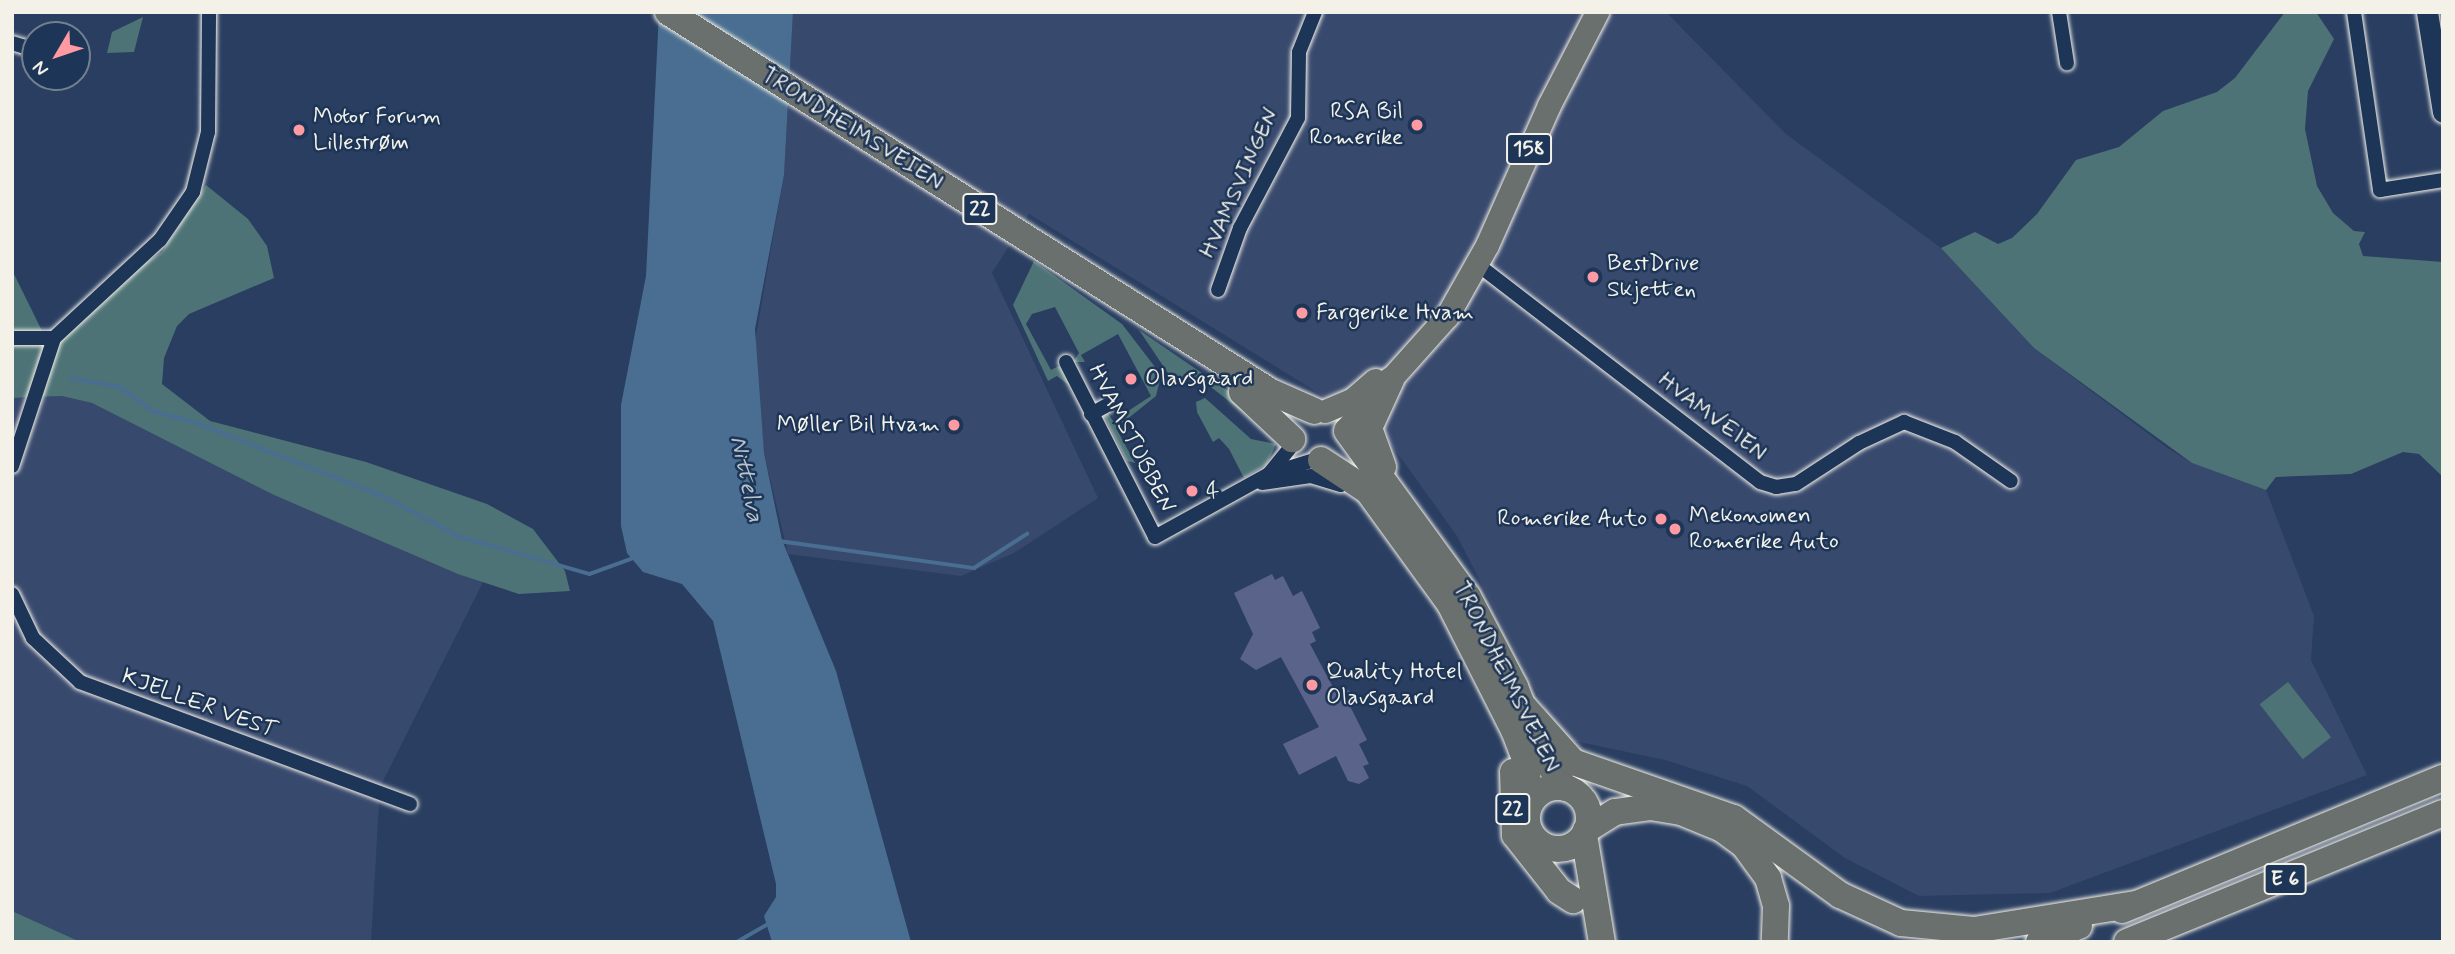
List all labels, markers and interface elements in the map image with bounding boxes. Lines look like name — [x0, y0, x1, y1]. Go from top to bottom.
north arrow — [21, 21, 91, 91]
text: N — [27, 55, 55, 81]
street label: TRONDHEIMSVEIEN — [756, 62, 948, 196]
place label: RSA Bil Romerike — [1309, 98, 1403, 152]
place label: Motor Forum Lillestrøm — [313, 103, 439, 157]
street label: HVAMSVINGEN — [1195, 104, 1285, 262]
marker: RSA Bil Romerike — [1409, 117, 1425, 133]
marker: Motor Forum Lillestrøm — [291, 122, 307, 138]
road number: 158 — [1504, 132, 1554, 166]
road number: 22 — [961, 192, 999, 227]
place label: BestDrive Skjetten — [1607, 250, 1699, 304]
marker: BestDrive Skjetten — [1585, 269, 1601, 285]
place label: Fargerike Hvam — [1316, 299, 1478, 327]
marker: Fargerike Hvam — [1294, 305, 1310, 321]
street label: HVAMSTUBBEN — [1082, 360, 1180, 518]
place label: Olavsgaard — [1145, 365, 1253, 393]
street label: HVAMVEIEN — [1652, 367, 1772, 467]
marker: Olavsgaard — [1123, 371, 1139, 387]
place label: Møller Bil Hvam — [773, 411, 940, 439]
marker: Møller Bil Hvam — [946, 417, 962, 433]
water label: Nittelva — [723, 433, 769, 525]
place label: 4 — [1206, 477, 1219, 505]
marker: 4 — [1184, 483, 1200, 499]
place label: Mekonomen Romerike Auto — [1689, 502, 1833, 556]
place label: Romerike Auto — [1503, 505, 1647, 533]
marker: Romerike Auto — [1653, 511, 1669, 527]
marker: Mekonomen Romerike Auto — [1667, 521, 1683, 537]
street label: TRONDHEIMSVEIEN — [1446, 577, 1566, 777]
place label: Quality Hotel Olavsgaard — [1326, 658, 1456, 712]
street label: KJELLER VEST — [119, 664, 279, 744]
marker: Quality Hotel Olavsgaard — [1304, 677, 1320, 693]
road number: 22 — [1494, 792, 1532, 826]
road number: E 6 — [2262, 862, 2308, 896]

